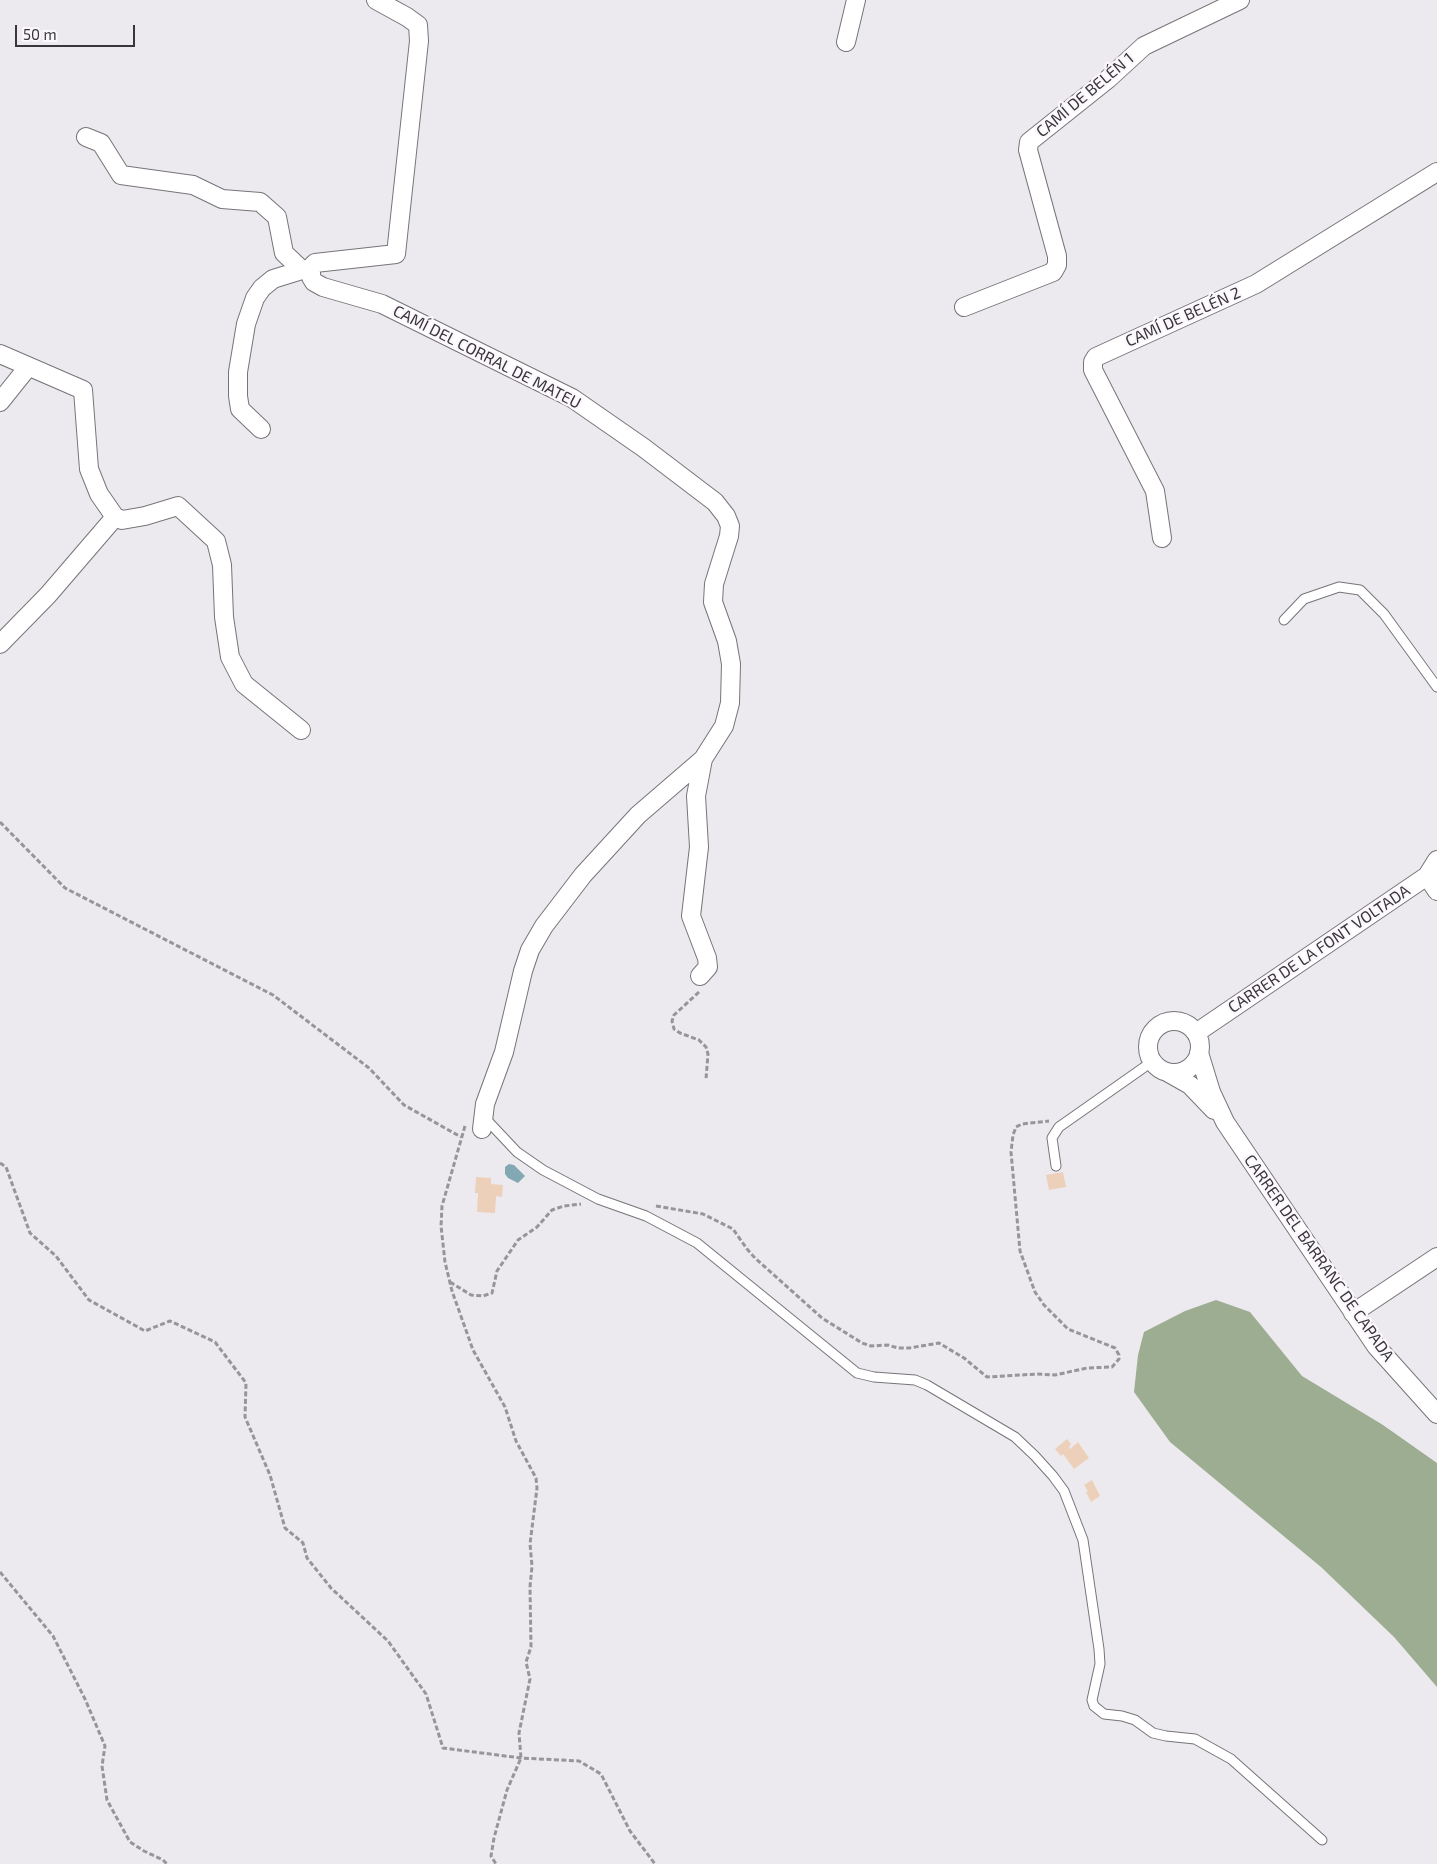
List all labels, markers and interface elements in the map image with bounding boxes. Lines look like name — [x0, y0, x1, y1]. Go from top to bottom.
scale bar — [18, 15, 138, 47]
text: 50 m — [23, 25, 57, 43]
street label: CAMÍ DE BELÉN 1 — [1032, 49, 1138, 141]
street label: CAMÍ DE BELÉN 2 — [1122, 283, 1244, 351]
street label: CAMÍ DEL CORRAL DE MATEU — [390, 301, 584, 413]
street label: CARRER DE LA FONT VOLTADA — [1224, 881, 1414, 1017]
street label: CARRER DEL BARRANC DE CAPADA — [1240, 1151, 1398, 1365]

